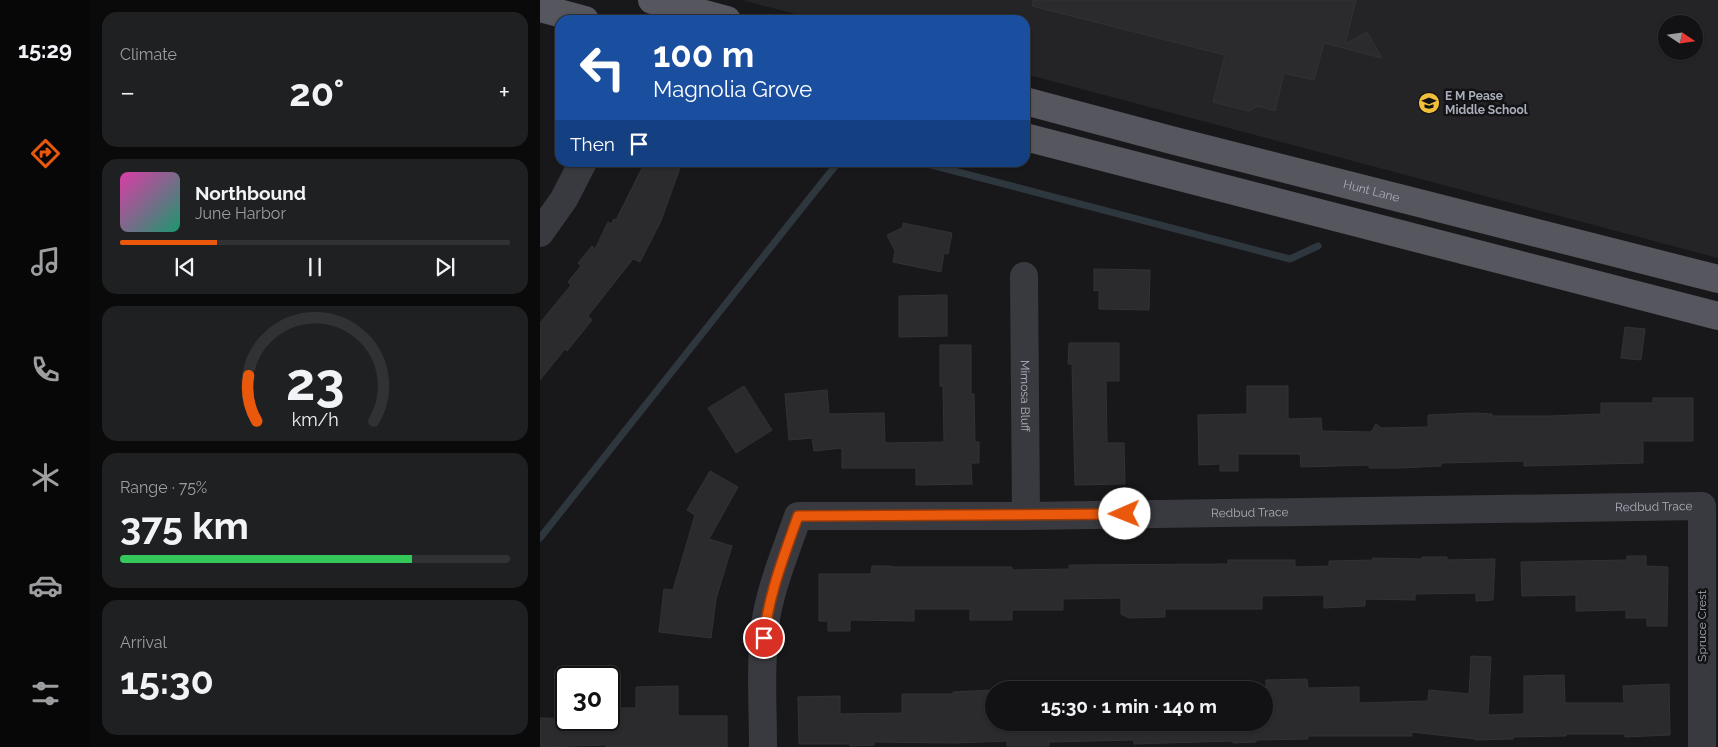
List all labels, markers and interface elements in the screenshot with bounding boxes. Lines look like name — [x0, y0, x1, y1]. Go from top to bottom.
north arrow — [1658, 15, 1702, 60]
map controls — [1658, 15, 1703, 60]
text: 100 m — [653, 34, 754, 75]
icon: left — [570, 35, 635, 100]
text: 15:29 — [18, 37, 72, 63]
text: Climate — [120, 45, 177, 64]
text: 20° — [289, 70, 344, 115]
text: − — [120, 76, 135, 109]
text: + — [498, 76, 510, 109]
text: Magnolia Grove — [653, 76, 812, 102]
place label: E M Pease Middle School — [1445, 89, 1528, 117]
school or university icon: E M Pease Middle School — [1417, 91, 1441, 115]
icon: arrive — [625, 130, 653, 158]
text: Then — [570, 133, 615, 155]
icon: directions — [28, 136, 63, 171]
street label: Hunt Lane — [1342, 177, 1401, 205]
text: Northbound — [195, 182, 306, 204]
text: June Harbor — [195, 204, 286, 223]
icon: music — [28, 244, 63, 279]
icon: previous — [171, 253, 199, 281]
icon: pause — [301, 253, 329, 281]
icon: next — [431, 253, 459, 281]
text: 23 — [286, 351, 344, 412]
icon: phone — [28, 352, 63, 387]
street label: Mimosa Bluff — [1018, 360, 1032, 433]
text: km/h — [291, 409, 339, 430]
icon: climate — [28, 460, 63, 495]
text: Range · 75% — [120, 478, 207, 497]
position arrow — [1098, 487, 1150, 539]
street label: Redbud Trace — [1615, 499, 1693, 514]
text: 375 km — [120, 503, 249, 548]
street label: Redbud Trace — [1211, 505, 1289, 520]
icon: car — [28, 568, 63, 603]
street label: Spruce Crest — [1695, 590, 1709, 662]
pin — [743, 617, 785, 659]
icon: arrive — [750, 624, 778, 652]
text: Arrival — [120, 633, 167, 652]
text: 15:30 — [120, 658, 214, 703]
speed limit sign: 30 — [555, 666, 620, 731]
icon: filters — [28, 676, 63, 711]
text: 15:30 · 1 min · 140 m — [1041, 695, 1217, 717]

